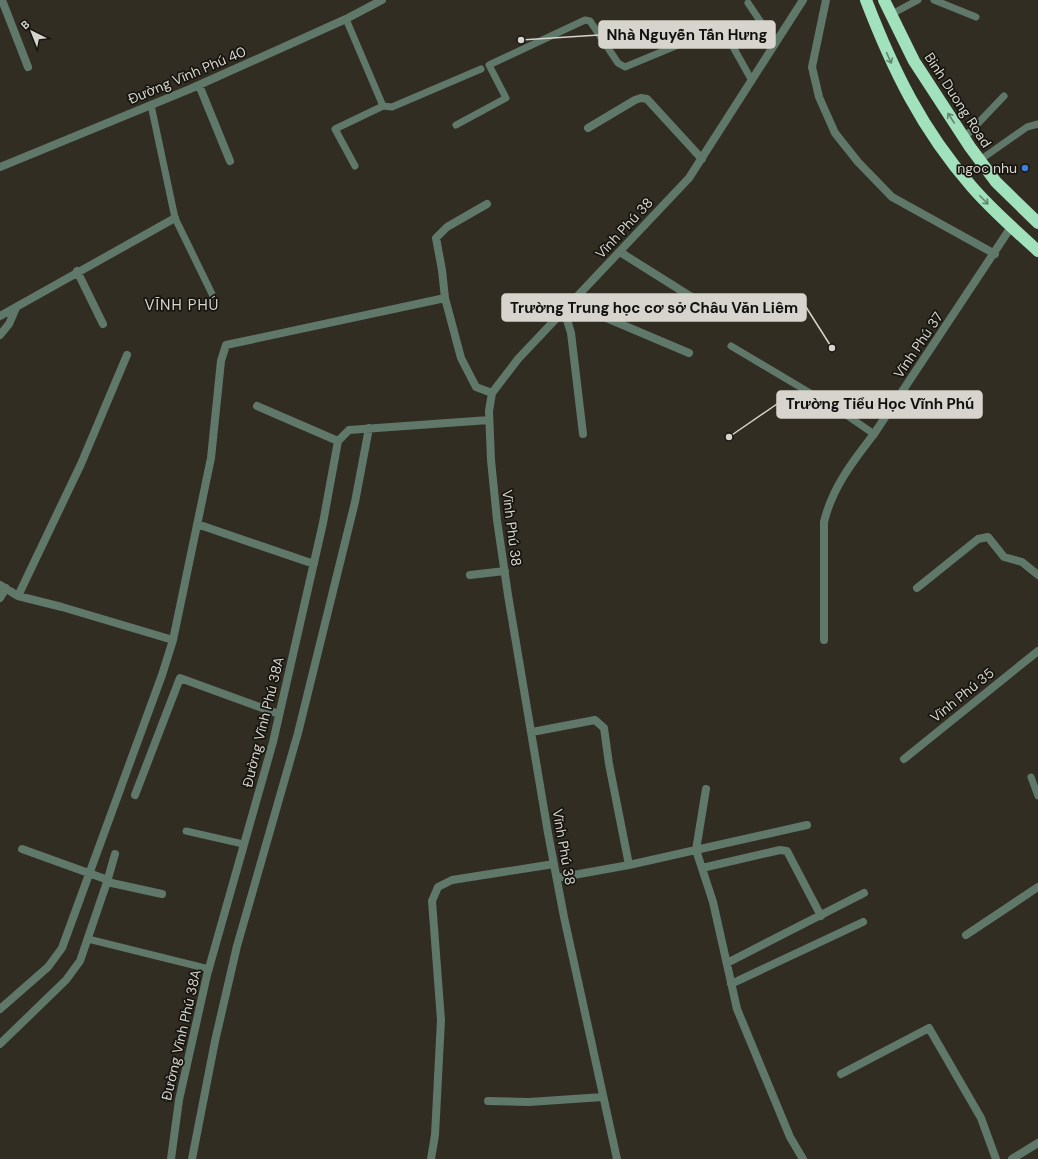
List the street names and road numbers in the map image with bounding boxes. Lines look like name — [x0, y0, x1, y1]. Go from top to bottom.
street label: Đường Vĩnh Phú 40 — [125, 42, 249, 108]
street label: Binh Duong Road — [921, 49, 995, 151]
street label: Vĩnh Phú 38 — [591, 194, 657, 262]
street label: Vĩnh Phú 37 — [889, 309, 947, 381]
street label: Vĩnh Phú 38 — [498, 489, 526, 567]
street label: Đường Vĩnh Phú 38A — [238, 655, 288, 789]
street label: Vĩnh Phú 35 — [926, 664, 998, 726]
street label: Vĩnh Phú 38 — [548, 808, 580, 886]
street label: Đường Vĩnh Phú 38A — [157, 968, 205, 1102]

